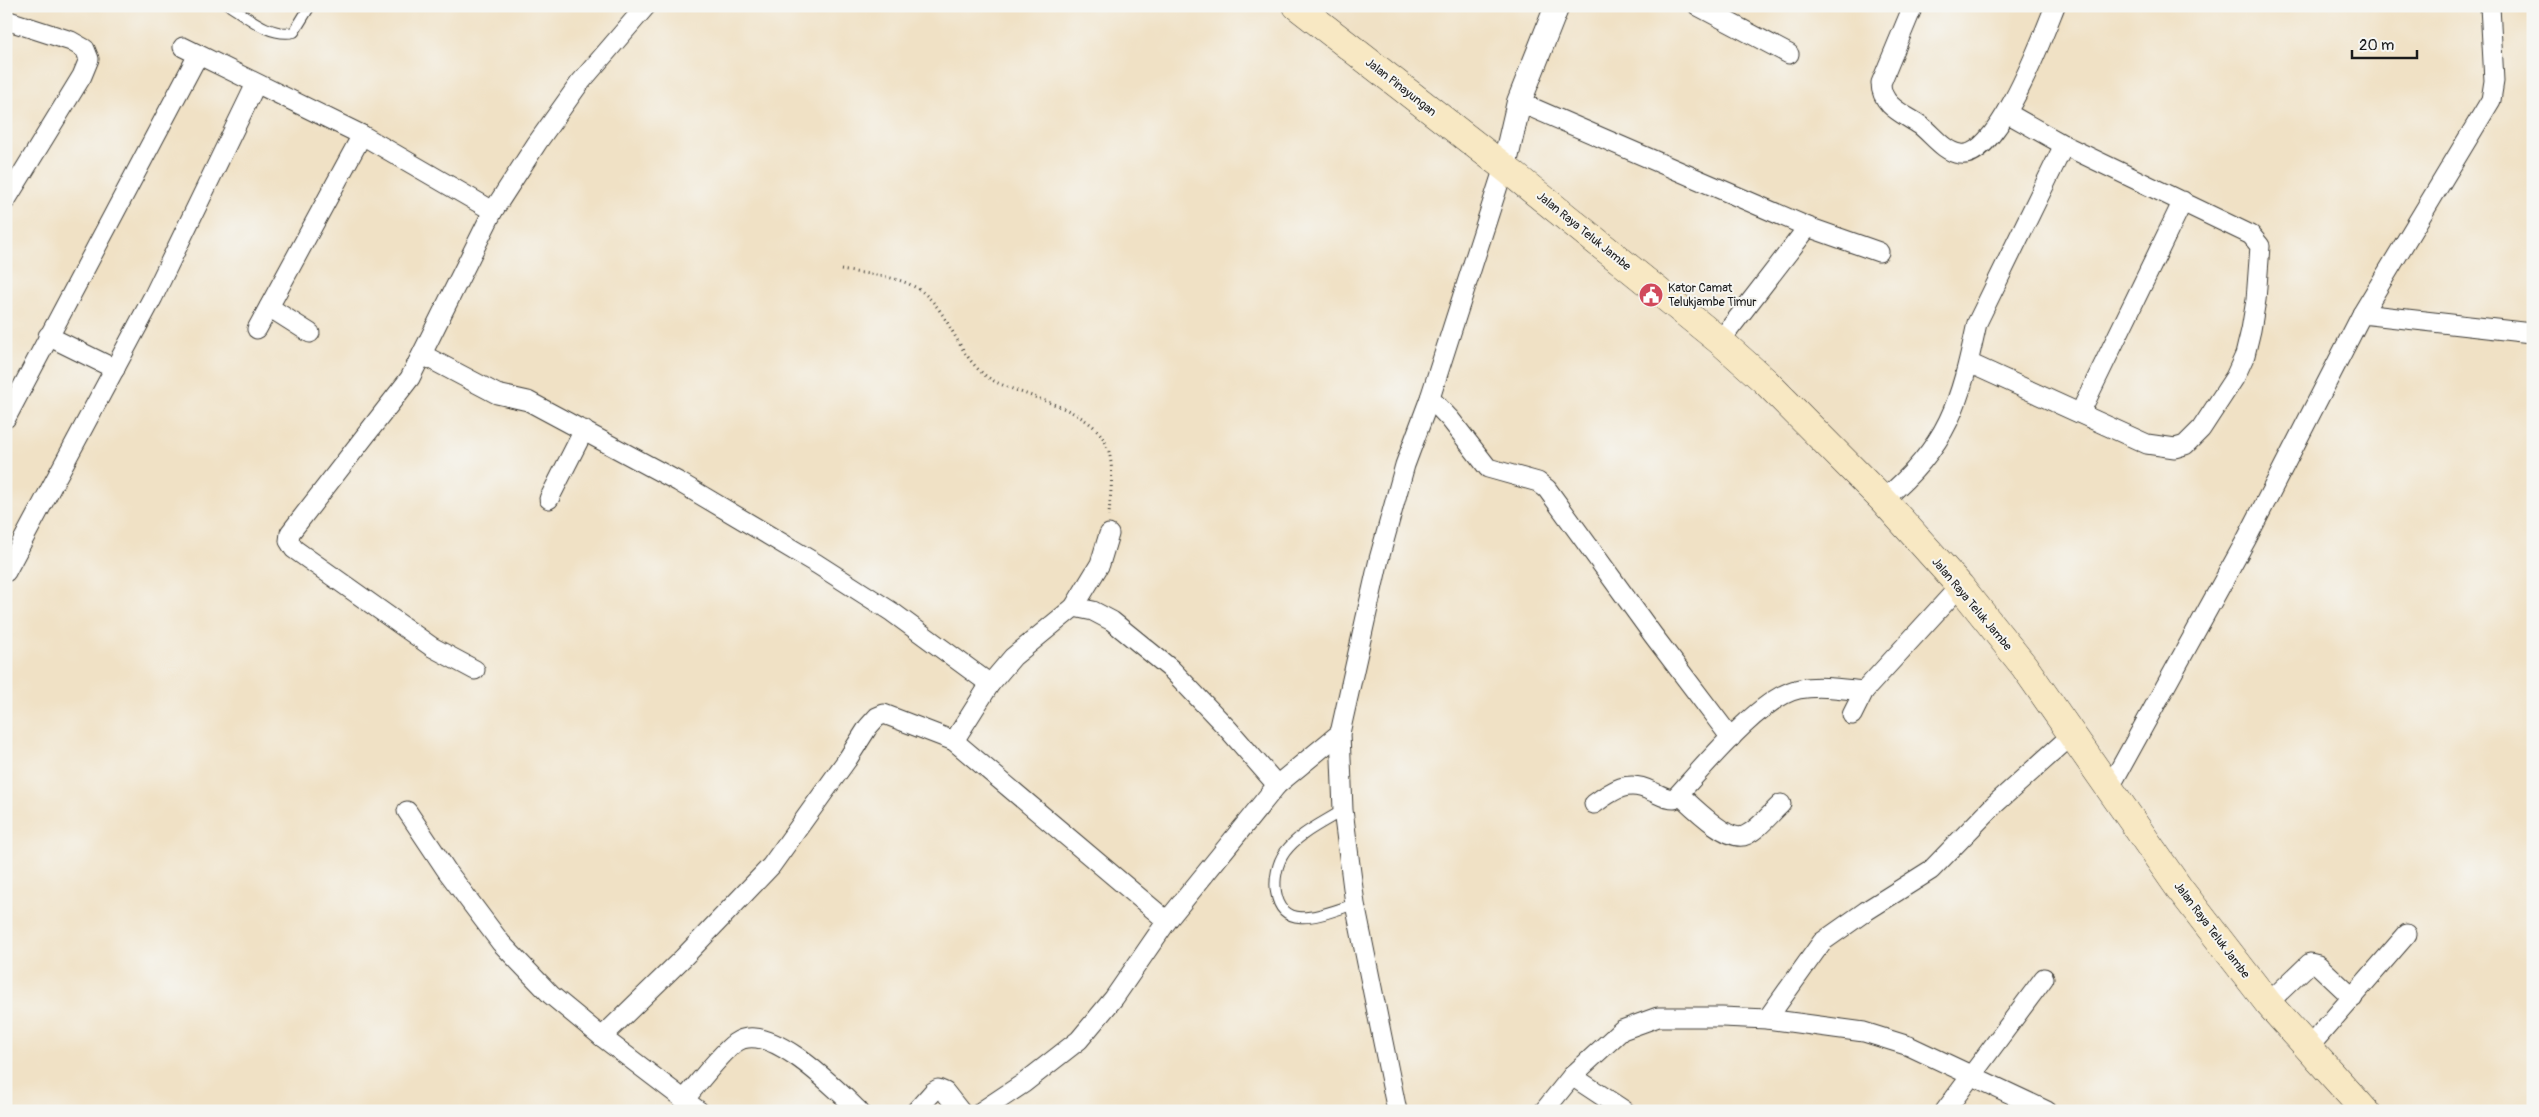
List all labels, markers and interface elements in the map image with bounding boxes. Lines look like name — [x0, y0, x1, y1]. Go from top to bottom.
scale bar — [2352, 28, 2416, 60]
text: 20 m — [2359, 36, 2394, 55]
street label: Jalan Pinayungan — [1362, 55, 1439, 120]
street label: Jalan Raya Teluk Jambe — [1534, 189, 1634, 274]
place label: Kator Camat Telukjambe Timur — [1668, 281, 1757, 310]
public building icon: Kator Camat Telukjambe Timur — [1638, 282, 1664, 308]
street label: Jalan Raya Teluk Jambe — [1928, 555, 2015, 654]
street label: Jalan Raya Teluk Jambe — [2170, 879, 2253, 982]

